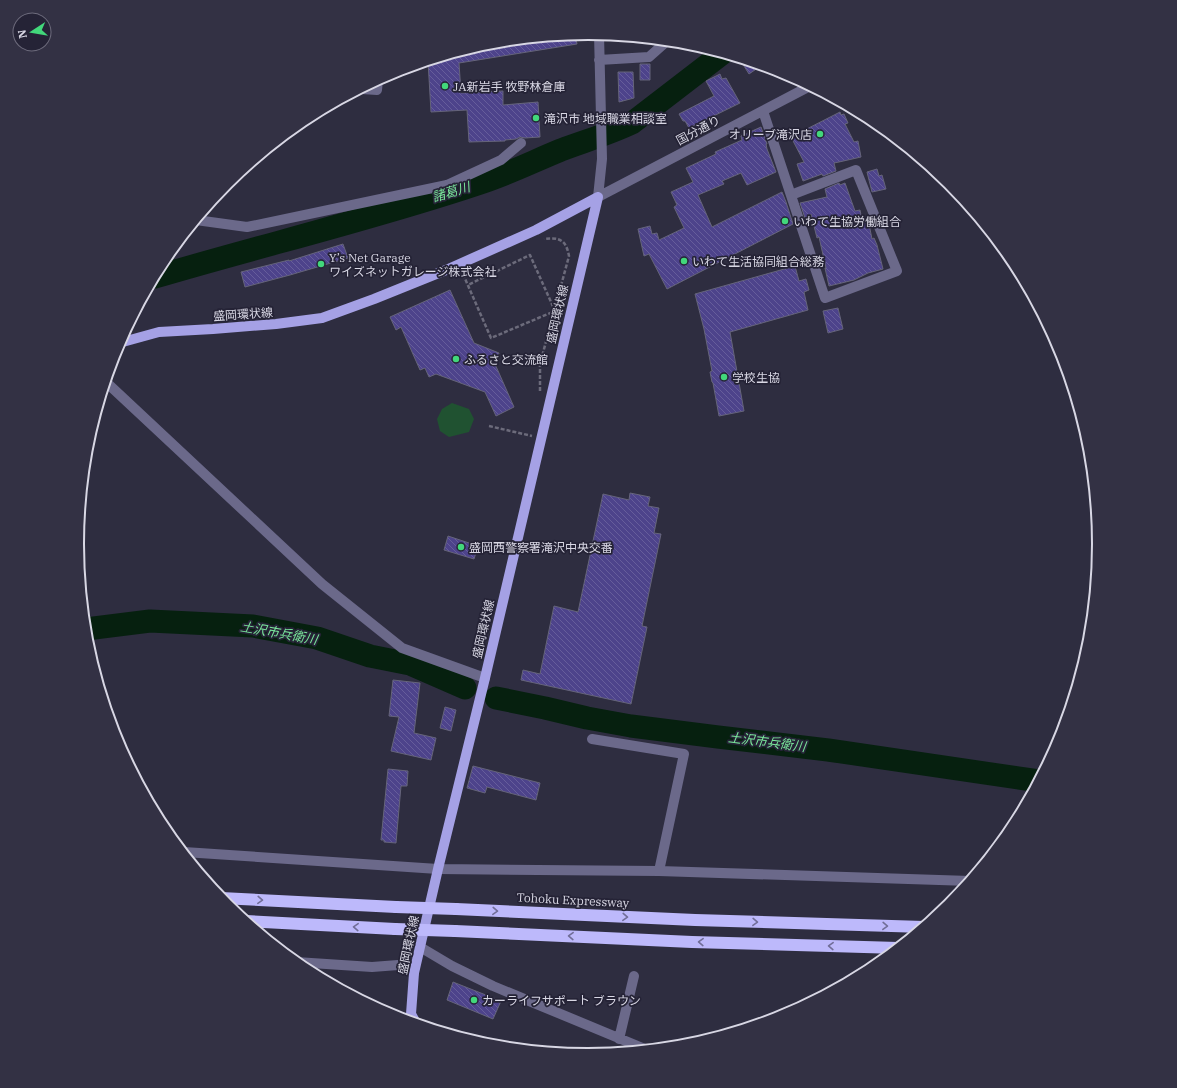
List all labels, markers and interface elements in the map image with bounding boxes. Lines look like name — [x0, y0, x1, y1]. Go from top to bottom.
north arrow — [12, 12, 52, 52]
text: N — [14, 28, 30, 40]
place label: JA新岩手 牧野林倉庫 — [453, 79, 565, 94]
marker: JA新岩手 牧野林倉庫 — [440, 81, 450, 91]
place label: 滝沢市 地域職業相談室 — [544, 111, 667, 126]
street label: 国分通り — [673, 112, 723, 148]
marker: 滝沢市 地域職業相談室 — [531, 113, 541, 123]
place label: オリーブ滝沢店 — [729, 127, 812, 142]
marker: オリーブ滝沢店 — [815, 129, 825, 139]
water label: 諸葛川 — [430, 178, 474, 206]
place label: いわて生協労働組合 — [793, 214, 901, 229]
marker: いわて生協労働組合 — [780, 216, 790, 226]
place label: Y’s Net Garage ワイズネットガレージ株式会社 — [329, 250, 496, 279]
place label: いわて生活協同組合総務 — [692, 254, 824, 269]
marker: いわて生活協同組合総務 — [679, 256, 689, 266]
marker: Y’s Net Garage ワイズネットガレージ株式会社 — [316, 259, 326, 269]
street label: 盛岡環状線 — [543, 283, 571, 345]
street label: 盛岡環状線 — [213, 304, 273, 324]
place label: ふるさと交流館 — [464, 352, 548, 367]
marker: ふるさと交流館 — [451, 354, 461, 364]
place label: 学校生協 — [732, 370, 780, 385]
marker: 学校生協 — [719, 372, 729, 382]
place label: 盛岡西警察署滝沢中央交番 — [469, 540, 613, 555]
marker: 盛岡西警察署滝沢中央交番 — [456, 542, 466, 552]
street label: 盛岡環状線 — [469, 598, 497, 660]
water label: 土沢市兵衛川 — [239, 618, 321, 648]
water label: 土沢市兵衛川 — [727, 729, 809, 755]
street label: Tohoku Expressway — [516, 890, 630, 910]
one-way arrow — [257, 895, 263, 904]
one-way arrow — [492, 906, 498, 915]
one-way arrow — [622, 912, 628, 921]
street label: 盛岡環状線 — [394, 914, 422, 976]
one-way arrow — [752, 917, 758, 926]
one-way arrow — [882, 921, 888, 930]
one-way arrow — [353, 923, 359, 931]
one-way arrow — [568, 932, 574, 941]
one-way arrow — [698, 938, 704, 946]
one-way arrow — [828, 942, 834, 950]
place label: カーライフサポート ブラウン — [482, 993, 641, 1008]
marker: カーライフサポート ブラウン — [469, 995, 479, 1005]

